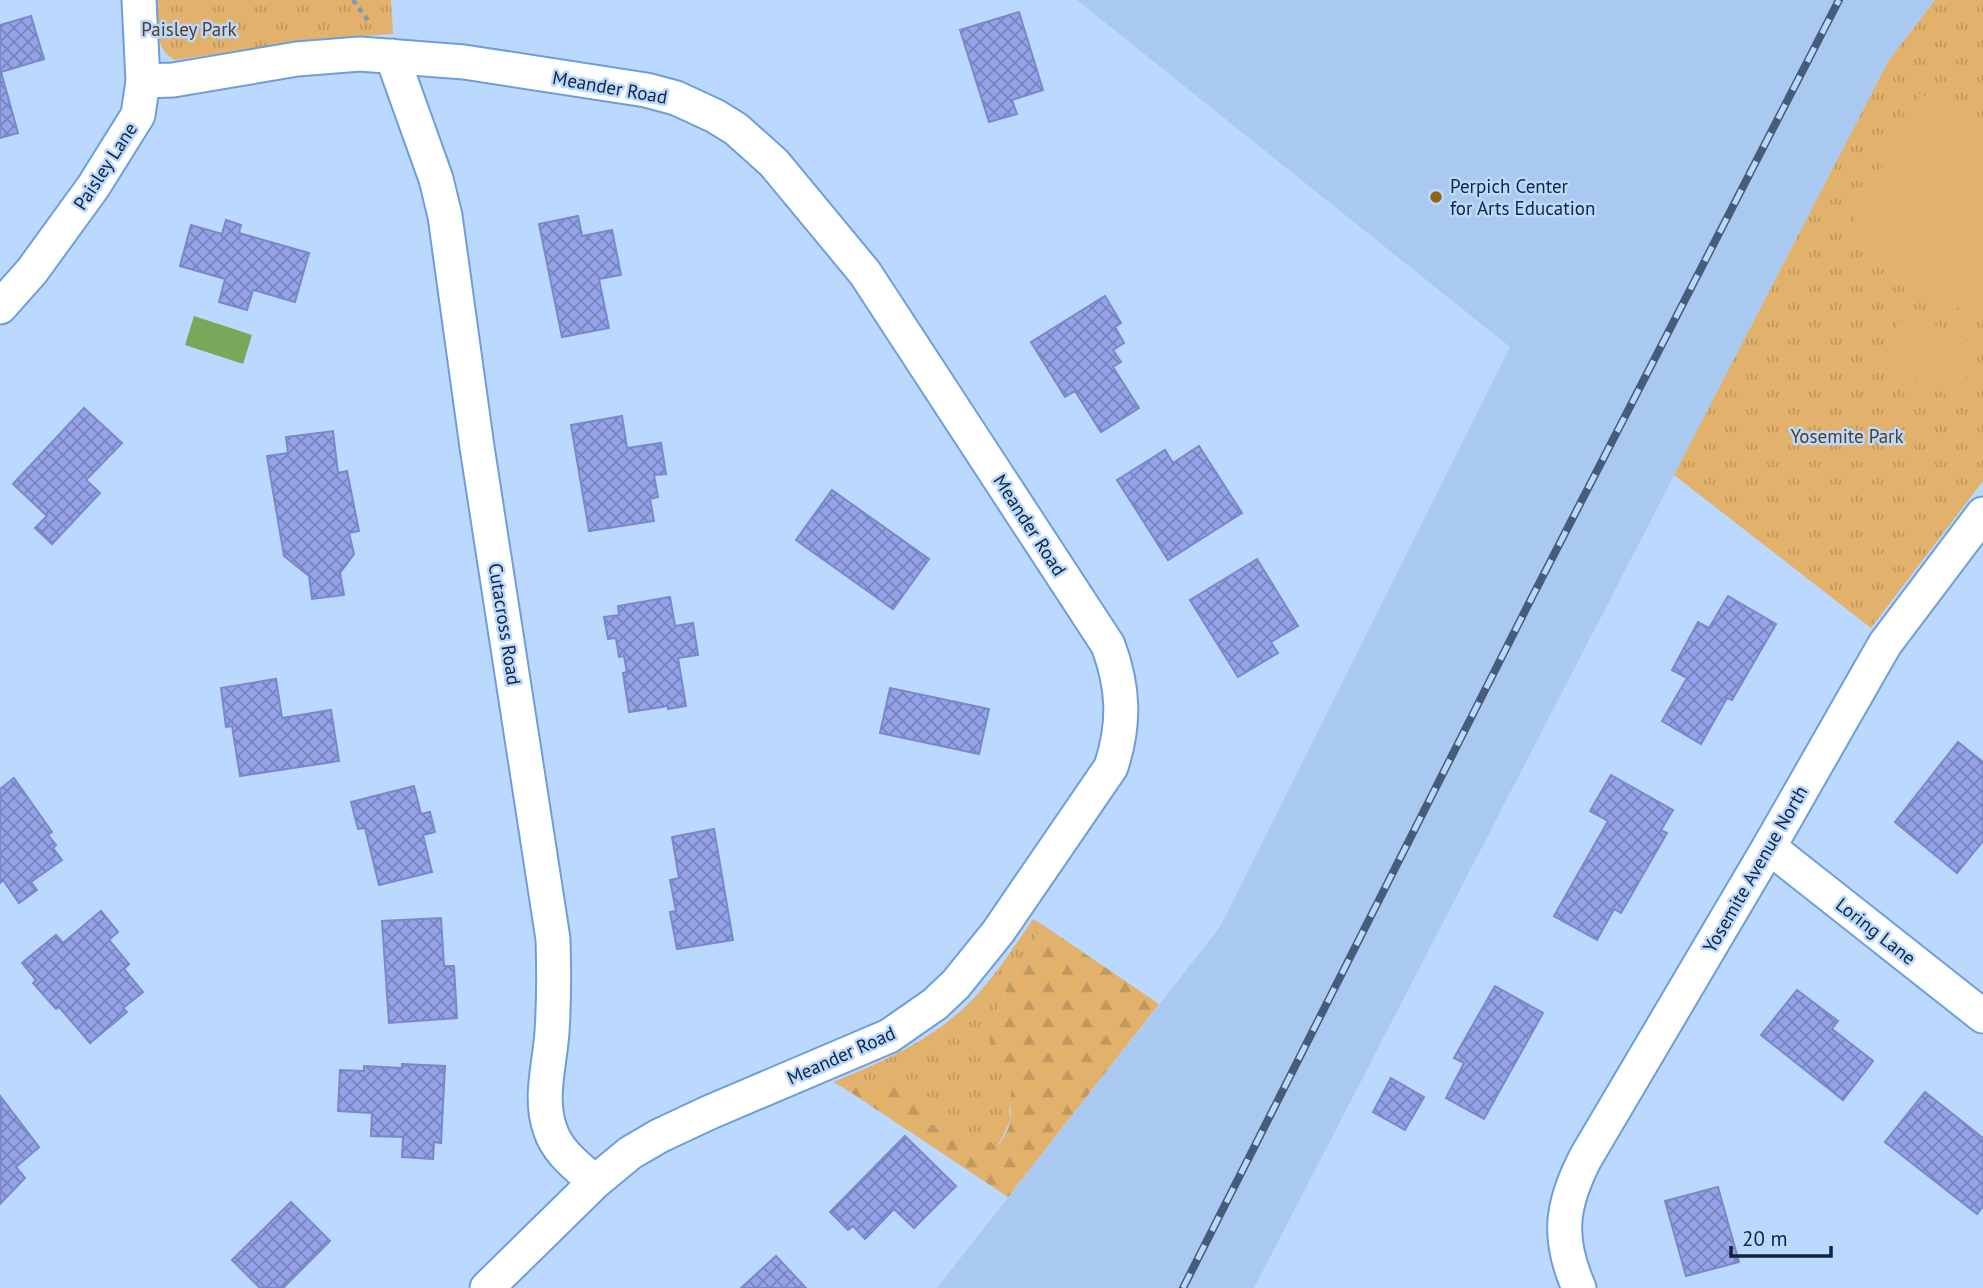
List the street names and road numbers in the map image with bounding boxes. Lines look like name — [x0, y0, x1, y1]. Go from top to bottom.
street label: Meander Road — [551, 65, 669, 109]
street label: Paisley Lane — [68, 118, 142, 214]
street label: Meander Road — [988, 470, 1072, 580]
street label: Cutacross Road — [484, 561, 526, 687]
street label: Yosemite Avenue North — [1697, 781, 1813, 957]
street label: Loring Lane — [1831, 892, 1921, 970]
street label: Meander Road — [783, 1020, 899, 1090]

